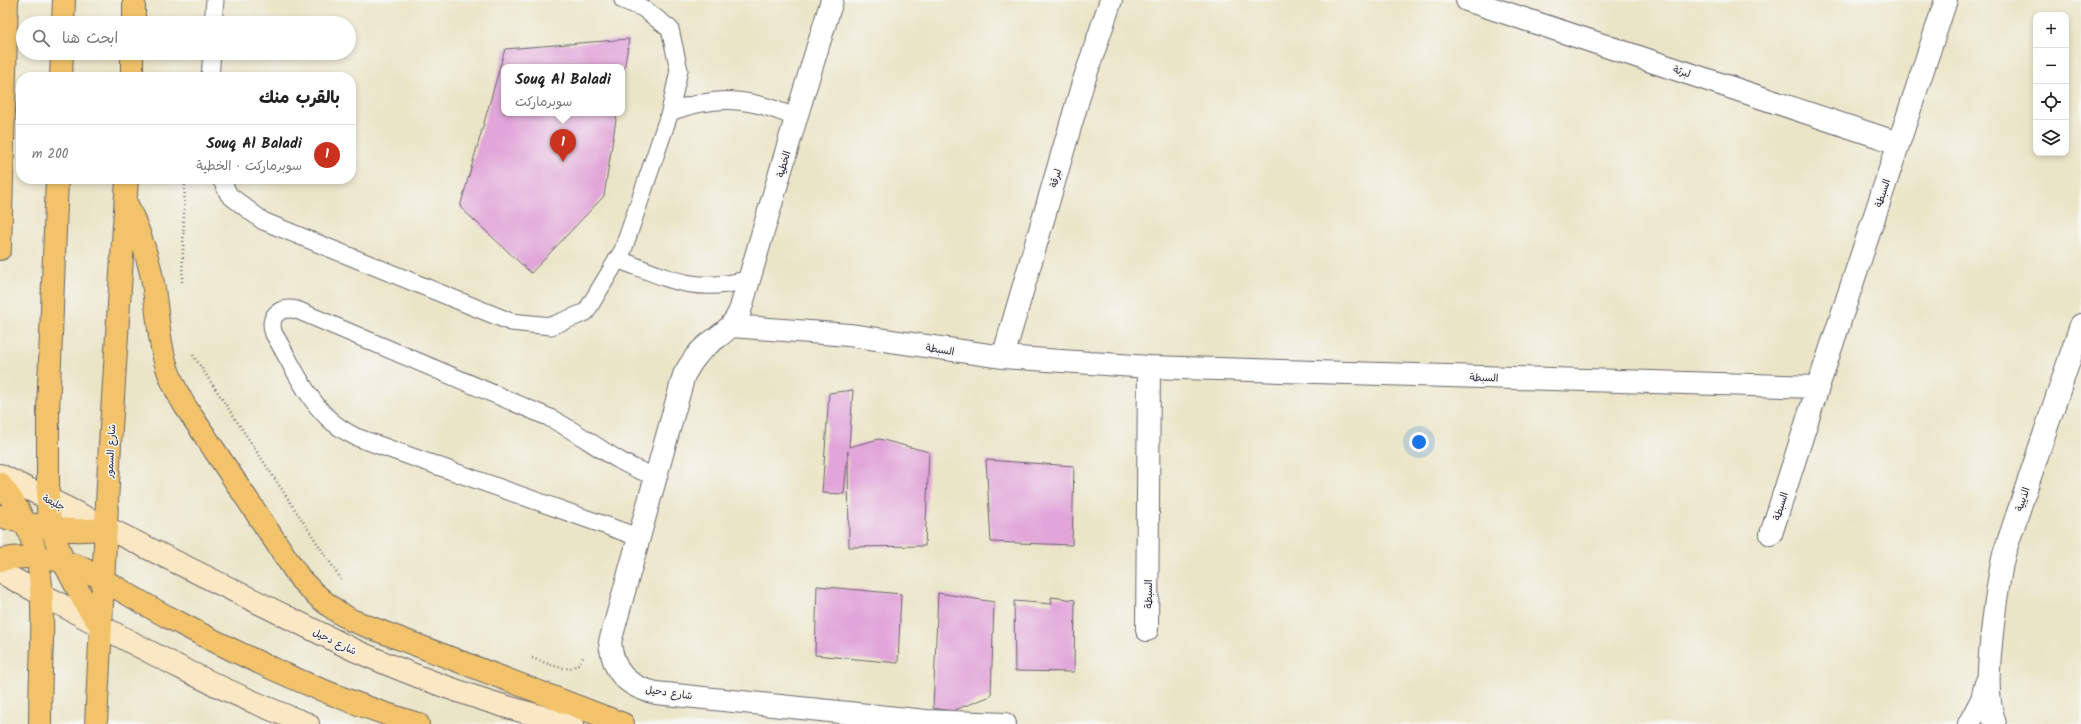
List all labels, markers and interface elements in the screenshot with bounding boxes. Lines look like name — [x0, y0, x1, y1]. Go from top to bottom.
map controls — [2033, 12, 2069, 156]
button: + — [2033, 12, 2069, 48]
search box — [16, 16, 356, 60]
icon: search — [30, 27, 52, 49]
text: ابحث هنا — [62, 27, 118, 51]
button: − — [2033, 48, 2069, 84]
street label: لبرثة — [1671, 62, 1693, 82]
popup — [501, 64, 625, 116]
text: Souq Al Baladi — [515, 68, 611, 92]
button: locate — [2033, 84, 2069, 120]
text: بالقرب منك — [259, 85, 340, 112]
text: سوبرماركت — [515, 92, 572, 113]
button: layers — [2033, 120, 2069, 156]
pin: 1 — [550, 129, 576, 162]
text: Souq Al Baladi — [206, 132, 302, 156]
text: 200 m — [32, 144, 68, 165]
text: 1 — [325, 144, 329, 165]
street label: الخطية — [773, 149, 795, 179]
text: سوبرماركت · الخطية — [196, 156, 302, 177]
street label: لبرقة — [1046, 167, 1066, 190]
street label: السبطة — [1871, 177, 1895, 210]
street label: السبطة — [924, 340, 955, 360]
street label: السبطة — [1469, 370, 1499, 386]
street label: شارع السمور — [102, 423, 120, 479]
your location — [1409, 432, 1429, 452]
street label: الذيبية — [2011, 485, 2035, 514]
street label: السبطة — [1769, 490, 1793, 522]
street label: جليعة — [39, 491, 68, 515]
street label: السبطة — [1141, 580, 1157, 608]
street label: شارع دحيل — [310, 624, 360, 660]
street label: شارع دحيل — [644, 682, 694, 704]

